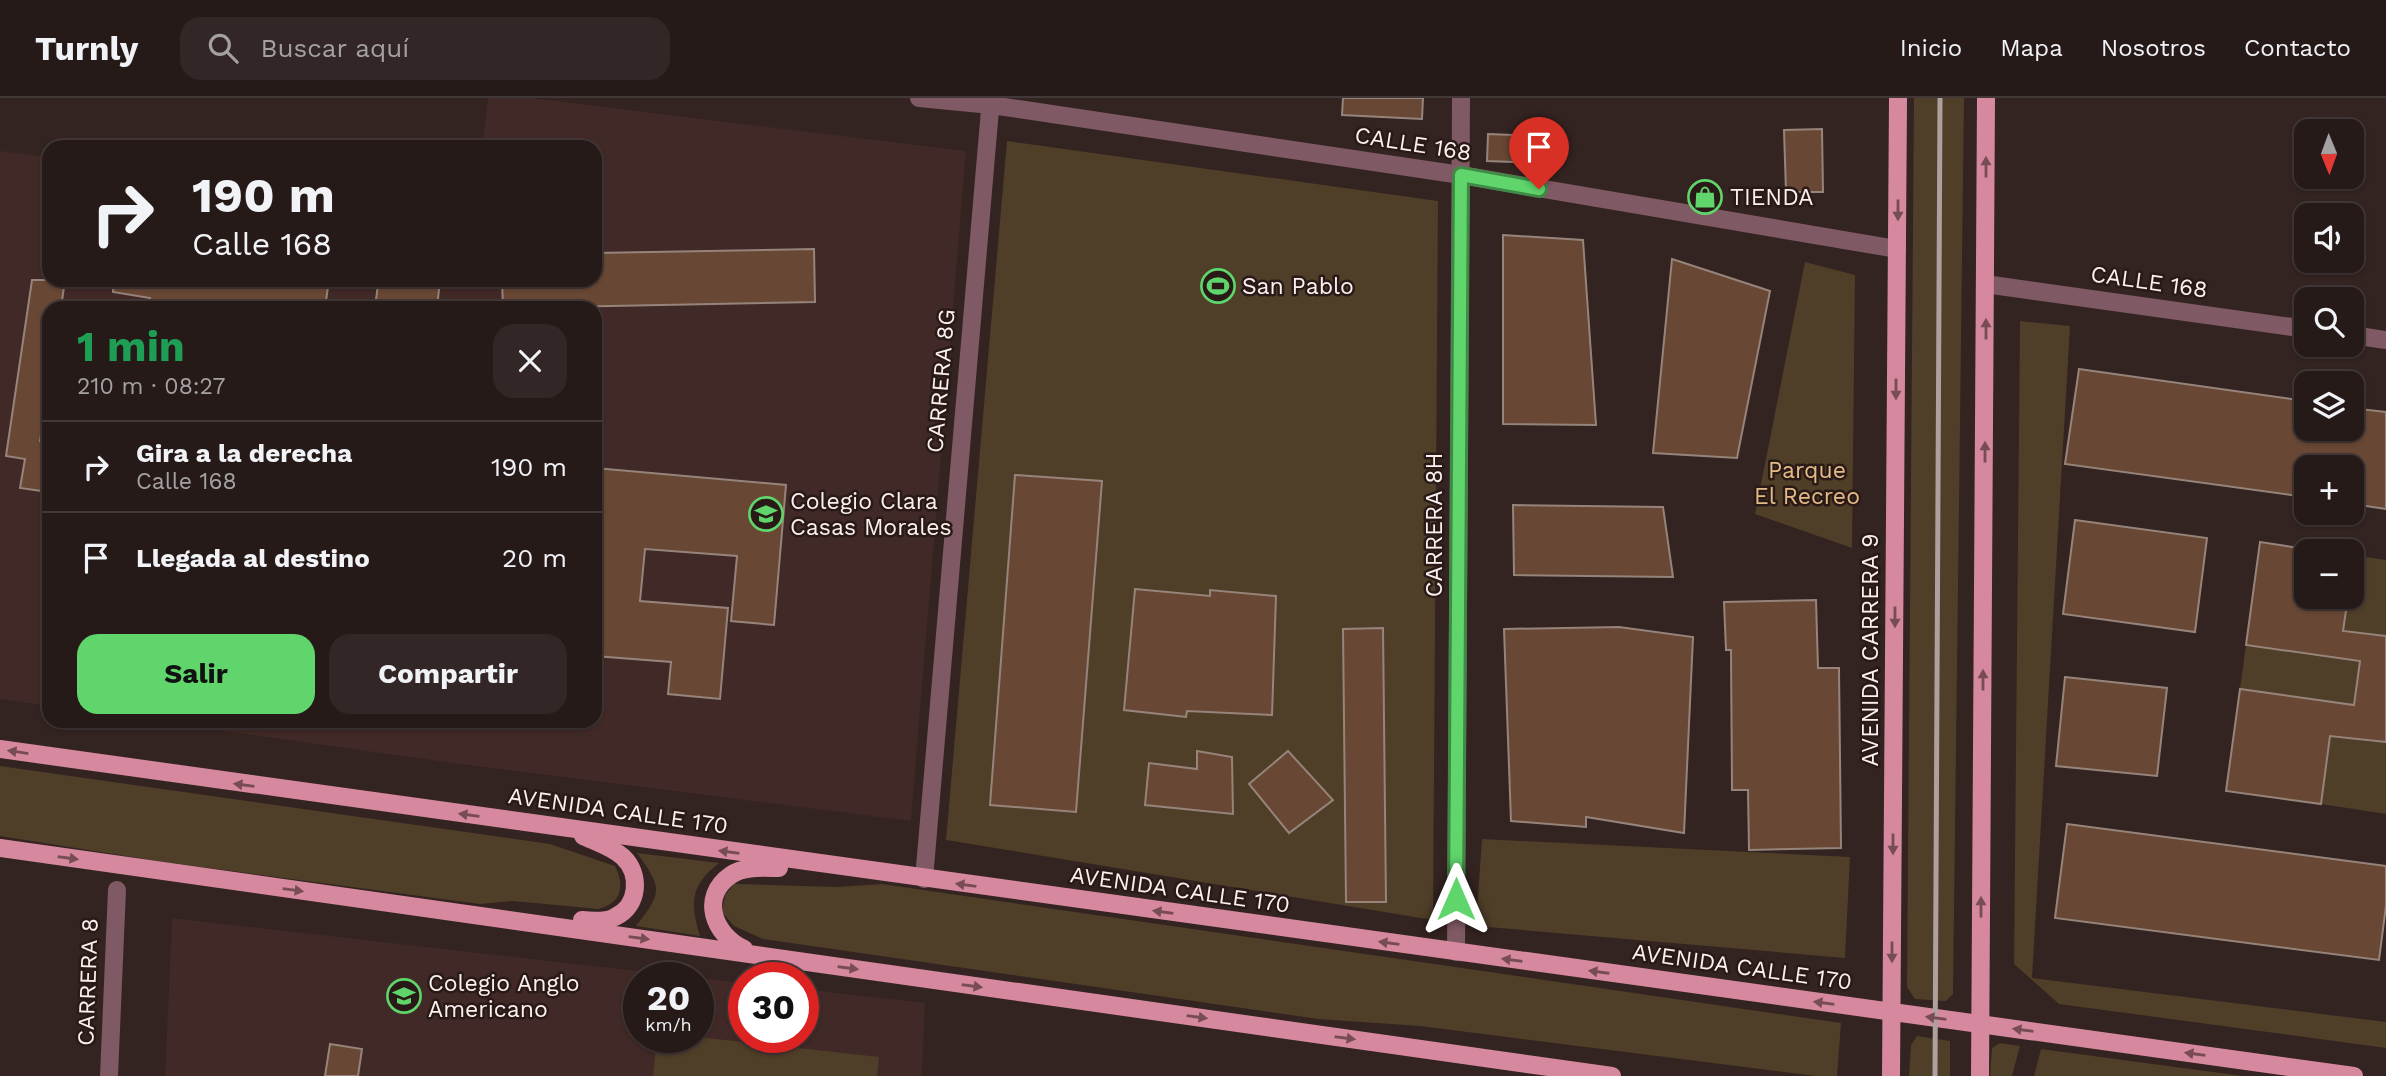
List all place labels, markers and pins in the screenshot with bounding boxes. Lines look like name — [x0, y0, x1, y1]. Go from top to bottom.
pin — [1509, 117, 1569, 189]
shop icon: TIENDA — [1686, 178, 1724, 216]
place label: TIENDA — [1730, 184, 1814, 211]
sports icon: San Pablo — [1199, 267, 1237, 305]
place label: San Pablo — [1242, 273, 1354, 300]
place label: Colegio Clara Casas Morales — [790, 488, 952, 541]
school or university icon: Colegio Clara Casas Morales — [747, 495, 785, 533]
place label: Colegio Anglo Americano — [428, 970, 579, 1023]
school or university icon: Colegio Anglo Americano — [385, 977, 423, 1015]

